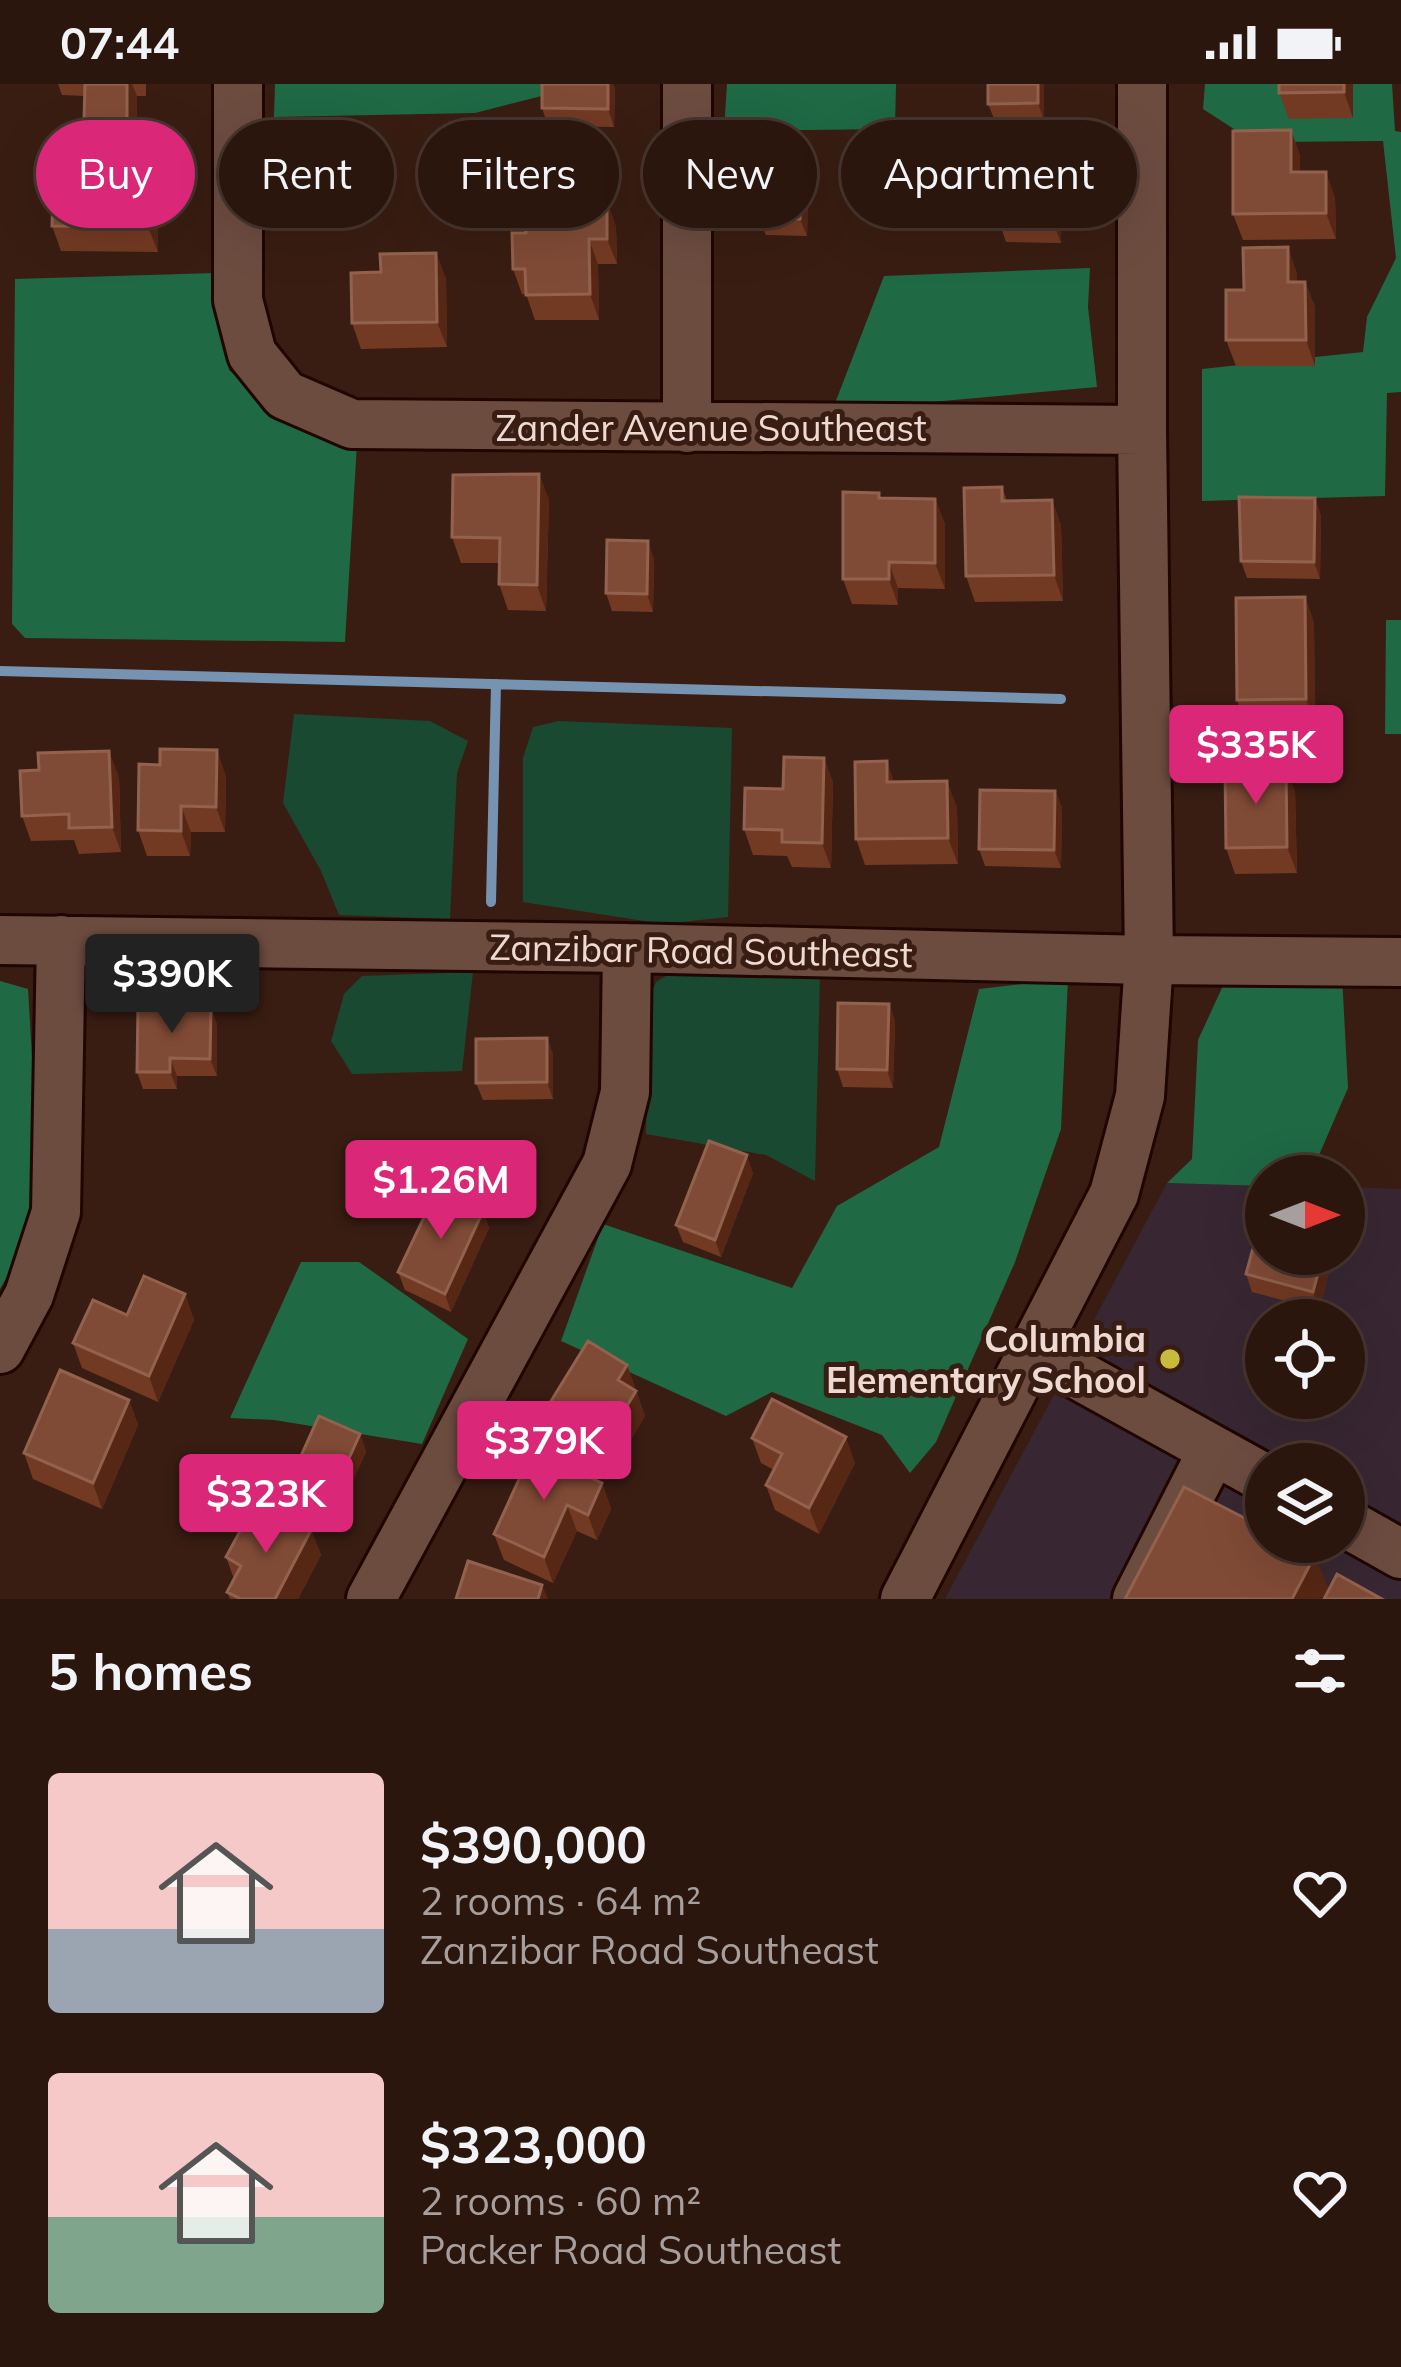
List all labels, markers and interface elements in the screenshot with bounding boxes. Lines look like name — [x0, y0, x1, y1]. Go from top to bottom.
text: 07:44 — [60, 14, 179, 70]
chip: Buy — [36, 120, 195, 228]
chip: Rent — [219, 120, 394, 228]
chip: Filters — [418, 120, 619, 228]
chip: New — [643, 120, 817, 228]
chip: Apartment — [841, 120, 1137, 228]
street label: Zander Avenue Southeast — [495, 405, 927, 450]
pin: $335K — [1172, 705, 1340, 807]
text: $335K — [1196, 719, 1316, 768]
street label: Zanzibar Road Southeast — [489, 924, 913, 976]
pin: $390K — [88, 934, 256, 1036]
text: $390K — [112, 948, 232, 997]
pin: $1.26M — [343, 1140, 539, 1242]
text: $1.26M — [372, 1154, 510, 1203]
north arrow — [1245, 1155, 1365, 1275]
map controls — [1245, 1155, 1365, 1563]
button: locate — [1245, 1299, 1365, 1419]
place label: Columbia Elementary School — [826, 1316, 1146, 1402]
marker: Columbia Elementary School — [1157, 1346, 1183, 1372]
pin: $379K — [460, 1401, 628, 1503]
text: $379K — [484, 1415, 604, 1464]
button: layers — [1245, 1443, 1365, 1563]
pin: $323K — [182, 1454, 350, 1556]
text: $323K — [206, 1468, 326, 1517]
icon: filters — [1287, 1638, 1353, 1704]
text: 5 homes — [48, 1639, 253, 1703]
text: $390,000 — [420, 1812, 647, 1876]
icon: home — [144, 1821, 288, 1965]
icon: heart — [1287, 1860, 1353, 1926]
text: 2 rooms · 64 m² — [420, 1876, 701, 1925]
text: Zanzibar Road Southeast — [420, 1925, 879, 1974]
text: $323,000 — [420, 2112, 647, 2176]
icon: home — [144, 2121, 288, 2265]
icon: heart — [1287, 2160, 1353, 2226]
text: 2 rooms · 60 m² — [420, 2176, 701, 2225]
text: Packer Road Southeast — [420, 2225, 841, 2274]

